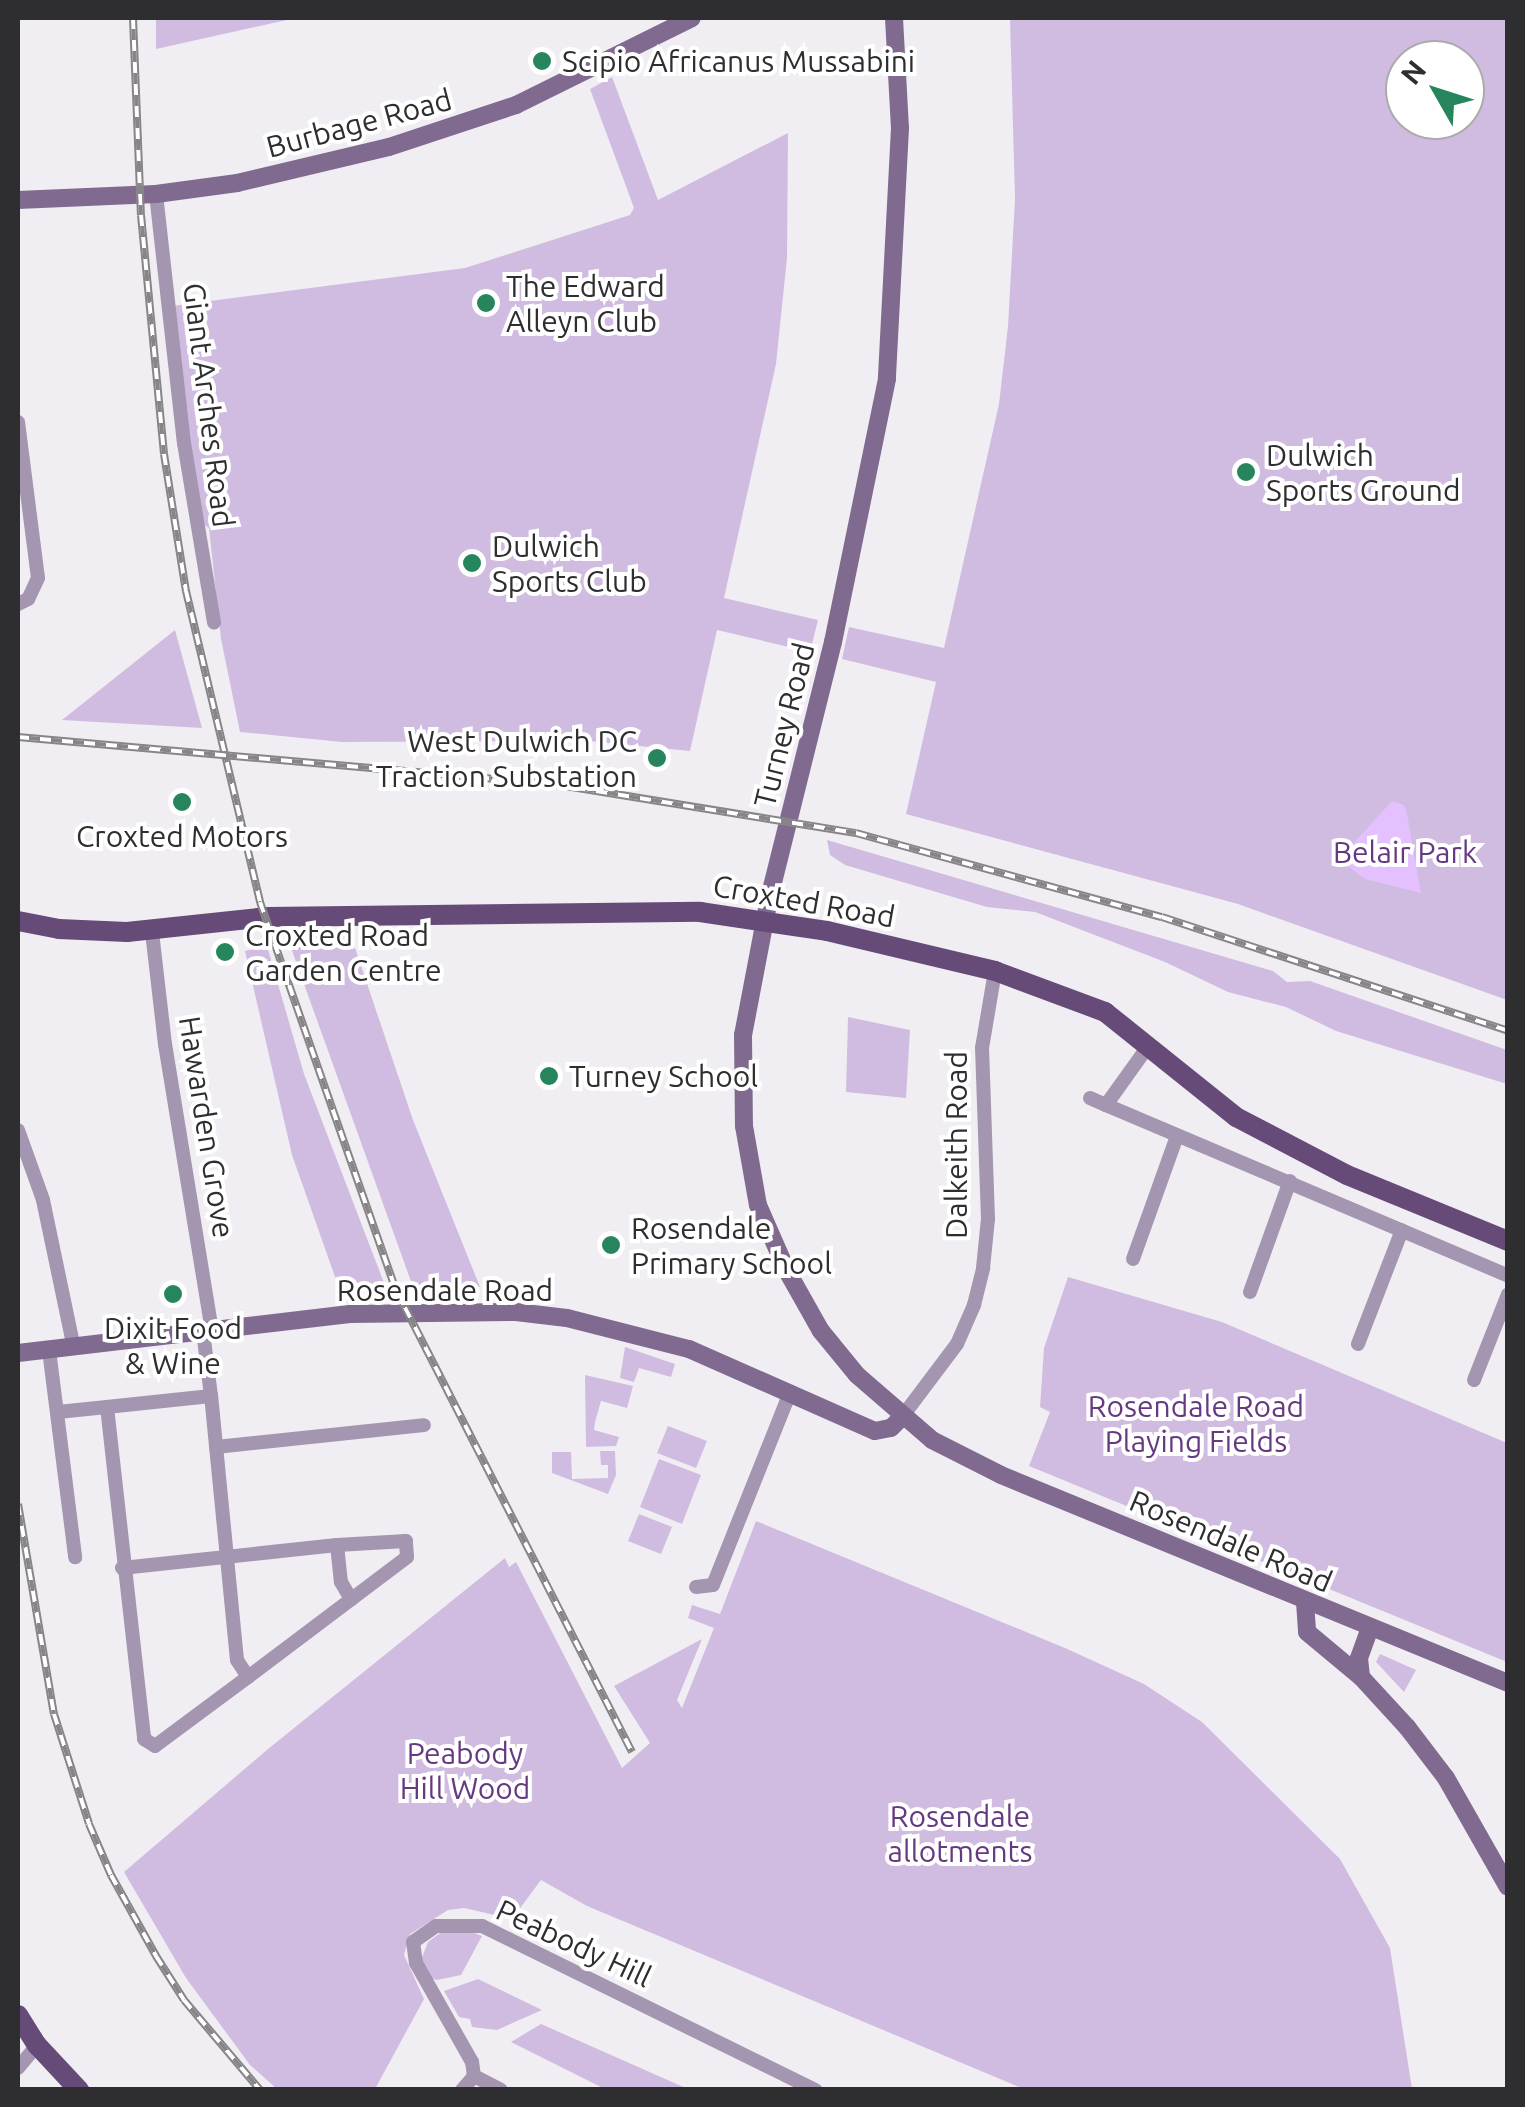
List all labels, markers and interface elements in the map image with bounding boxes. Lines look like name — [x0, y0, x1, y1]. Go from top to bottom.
north arrow — [1385, 40, 1485, 140]
place label: Scipio Africanus Mussabini — [562, 43, 915, 79]
marker: Scipio Africanus Mussabini — [531, 50, 553, 72]
text: N — [1394, 54, 1431, 90]
street label: Burbage Road — [262, 81, 456, 165]
place label: The Edward Alleyn Club — [506, 268, 665, 338]
street label: Giant Arches Road — [176, 281, 242, 529]
marker: The Edward Alleyn Club — [475, 292, 497, 314]
place label: Dulwich Sports Ground — [1266, 437, 1460, 508]
marker: Dulwich Sports Ground — [1235, 461, 1257, 483]
place label: Dulwich Sports Club — [492, 528, 647, 598]
marker: Dulwich Sports Club — [461, 552, 483, 574]
street label: Turney Road — [746, 639, 822, 811]
place label: West Dulwich DC Traction Substation — [376, 723, 637, 794]
marker: West Dulwich DC Traction Substation — [646, 747, 668, 769]
marker: Croxted Motors — [171, 791, 193, 813]
place label: Croxted Motors — [76, 818, 288, 854]
park label: Belair Park — [1333, 834, 1477, 870]
street label: Croxted Road — [710, 867, 898, 935]
place label: Croxted Road Garden Centre — [245, 917, 441, 988]
marker: Croxted Road Garden Centre — [214, 941, 236, 963]
street label: Hawarden Grove — [172, 1013, 242, 1241]
street label: Dalkeith Road — [938, 1051, 974, 1239]
place label: Turney School — [569, 1058, 758, 1094]
marker: Turney School — [538, 1065, 560, 1087]
place label: Rosendale Primary School — [631, 1210, 832, 1280]
marker: Rosendale Primary School — [600, 1234, 622, 1256]
street label: Rosendale Road — [337, 1272, 553, 1308]
marker: Dixit Food & Wine — [162, 1283, 184, 1305]
place label: Dixit Food & Wine — [104, 1310, 242, 1380]
park label: Rosendale Road Playing Fields — [1088, 1388, 1304, 1458]
street label: Rosendale Road — [1124, 1482, 1338, 1600]
park label: Peabody Hill Wood — [400, 1735, 530, 1806]
park label: Rosendale allotments — [888, 1798, 1032, 1868]
street label: Peabody Hill — [491, 1891, 657, 1995]

